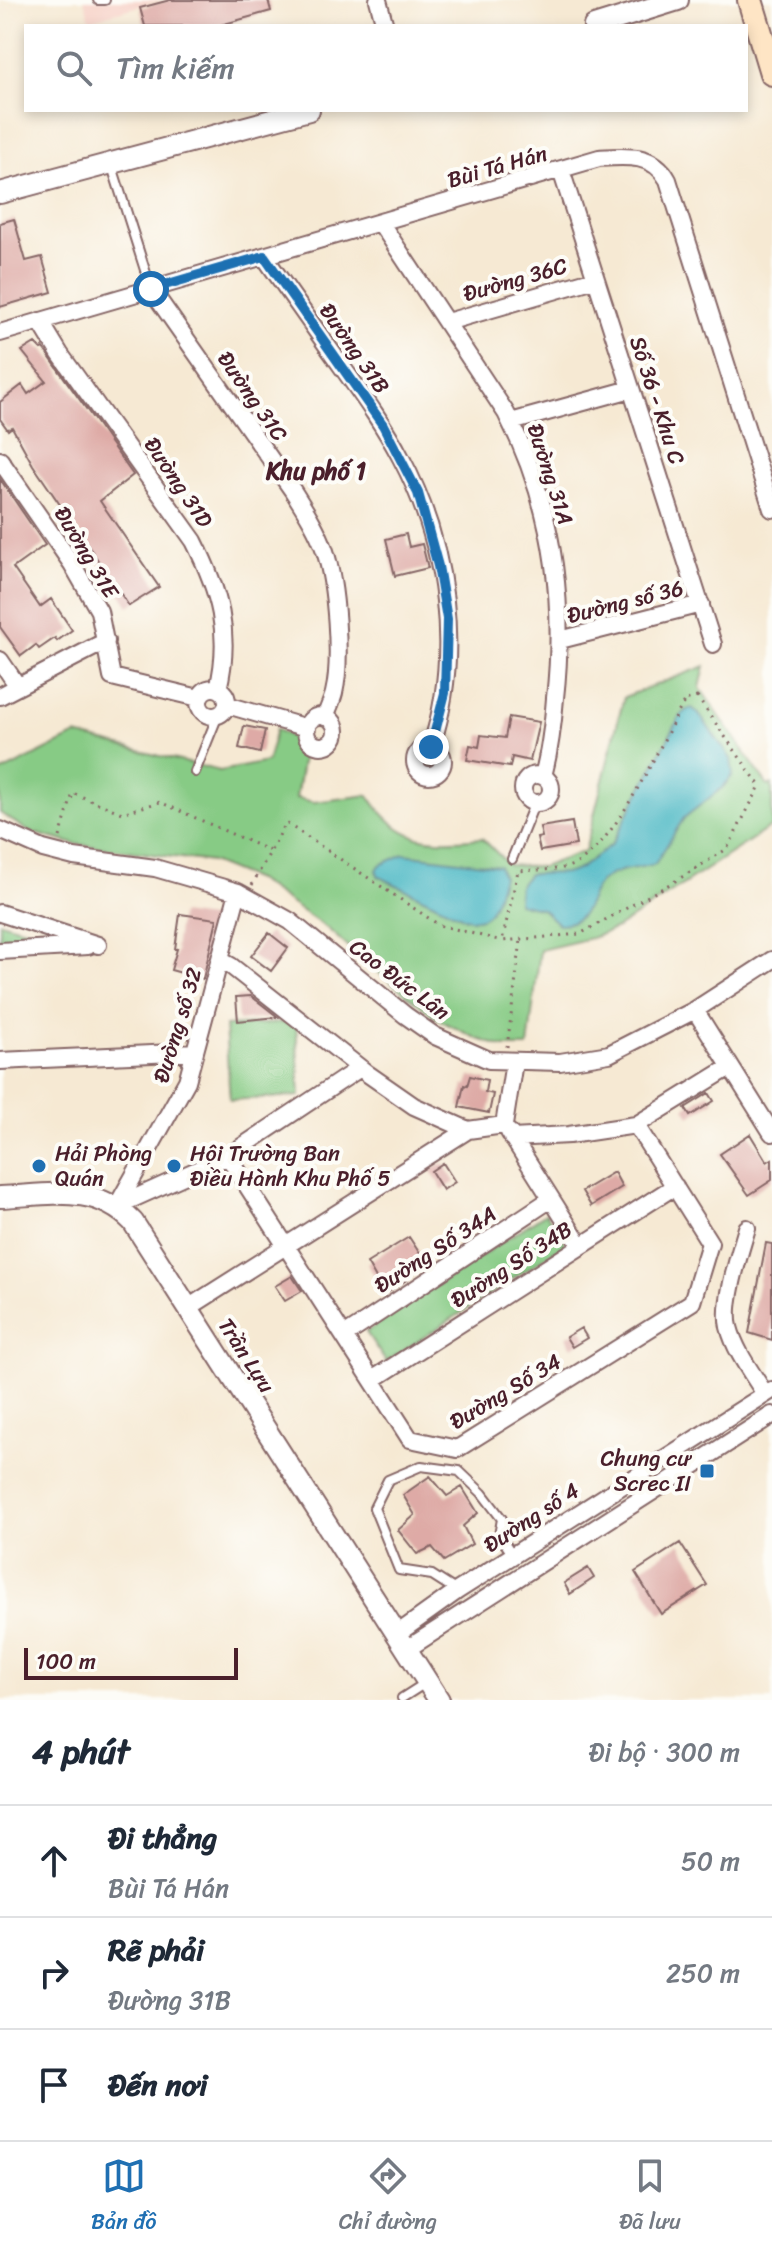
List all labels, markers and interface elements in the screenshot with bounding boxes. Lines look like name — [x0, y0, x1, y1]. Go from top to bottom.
search box — [24, 24, 748, 112]
text: Tìm kiếm — [116, 41, 234, 95]
icon: search — [52, 46, 96, 90]
street label: Bùi Tá Hán — [443, 134, 552, 199]
street label: Đường 36C — [458, 246, 572, 313]
route start — [133, 271, 169, 307]
street label: Đường 31B — [309, 295, 400, 402]
street label: Số 36 - Khu C — [618, 331, 697, 470]
street label: Đường 31C — [207, 343, 298, 450]
street label: Đường 31A — [516, 418, 585, 530]
street label: Đường 31D — [134, 429, 224, 537]
district label: Khu phố 1 — [265, 450, 366, 492]
street label: Đường 31E — [44, 498, 131, 608]
street label: Đường số 36 — [563, 568, 688, 635]
route end — [413, 729, 449, 765]
street label: Cao Đức Lân — [341, 928, 459, 1031]
street label: Đường số 32 — [141, 962, 214, 1088]
place label: Hải Phòng Quán — [55, 1134, 152, 1198]
place label: Hội Trường Ban Điều Hành Khu Phố 5 — [190, 1134, 391, 1198]
marker: Hải Phòng Quán — [30, 1157, 48, 1175]
marker: Hội Trường Ban Điều Hành Khu Phố 5 — [165, 1157, 183, 1175]
street label: Đường Số 34A — [366, 1195, 504, 1304]
street label: Đường Số 34B — [442, 1210, 580, 1319]
street label: Trần Lựu — [207, 1310, 286, 1401]
street label: Đường Số 34 — [442, 1342, 569, 1440]
place label: Chung cư Screc II — [601, 1439, 692, 1503]
marker: Chung cư Screc II — [698, 1462, 716, 1480]
street label: Đường số 4 — [475, 1471, 587, 1563]
text: 100 m — [36, 1642, 96, 1681]
scale bar — [24, 1644, 238, 1680]
text: 4 phút — [32, 1722, 130, 1782]
text: Đi bộ · 300 m — [589, 1729, 740, 1775]
text: Đi thẳng — [108, 1811, 217, 1865]
text: 50 m — [681, 1838, 740, 1884]
icon: ahead — [32, 1839, 76, 1883]
text: Bùi Tá Hán — [108, 1865, 229, 1911]
text: Rẽ phải — [108, 1923, 204, 1977]
text: 250 m — [666, 1950, 740, 1996]
icon: right — [32, 1951, 76, 1995]
text: Đường 31B — [108, 1977, 231, 2023]
text: Đến nơi — [108, 2058, 207, 2112]
icon: arrive — [32, 2063, 76, 2107]
tab: Bản đồ — [91, 2154, 156, 2241]
tab: Chỉ đường — [339, 2154, 437, 2241]
tab: Đã lưu — [619, 2154, 681, 2241]

